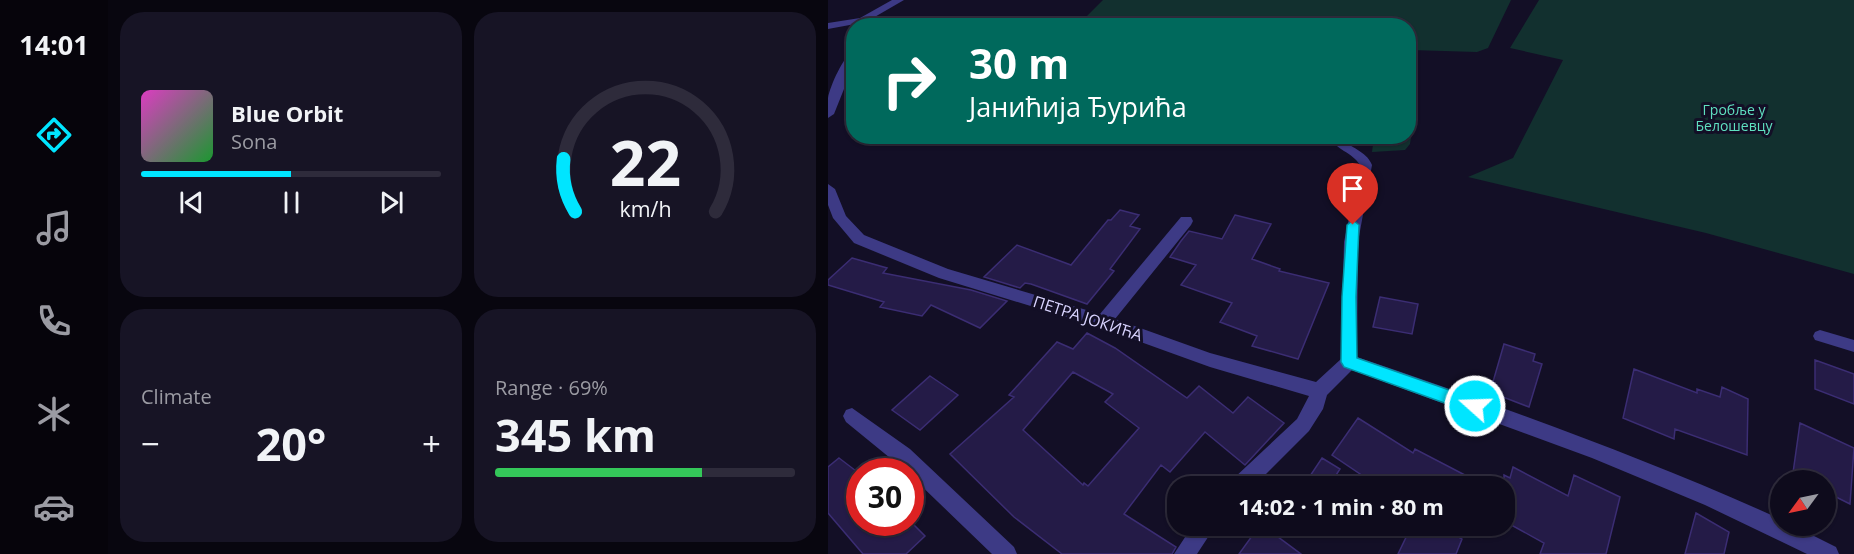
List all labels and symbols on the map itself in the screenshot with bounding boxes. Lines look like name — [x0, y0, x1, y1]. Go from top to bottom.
park label: Гробље у Белошевцу — [1696, 100, 1773, 135]
pin — [1327, 163, 1378, 225]
street label: ПЕТРА ЈОКИЋА — [1031, 290, 1146, 346]
position arrow — [1443, 374, 1507, 438]
speed limit sign: 30 — [846, 458, 924, 536]
north arrow — [1770, 470, 1836, 536]

